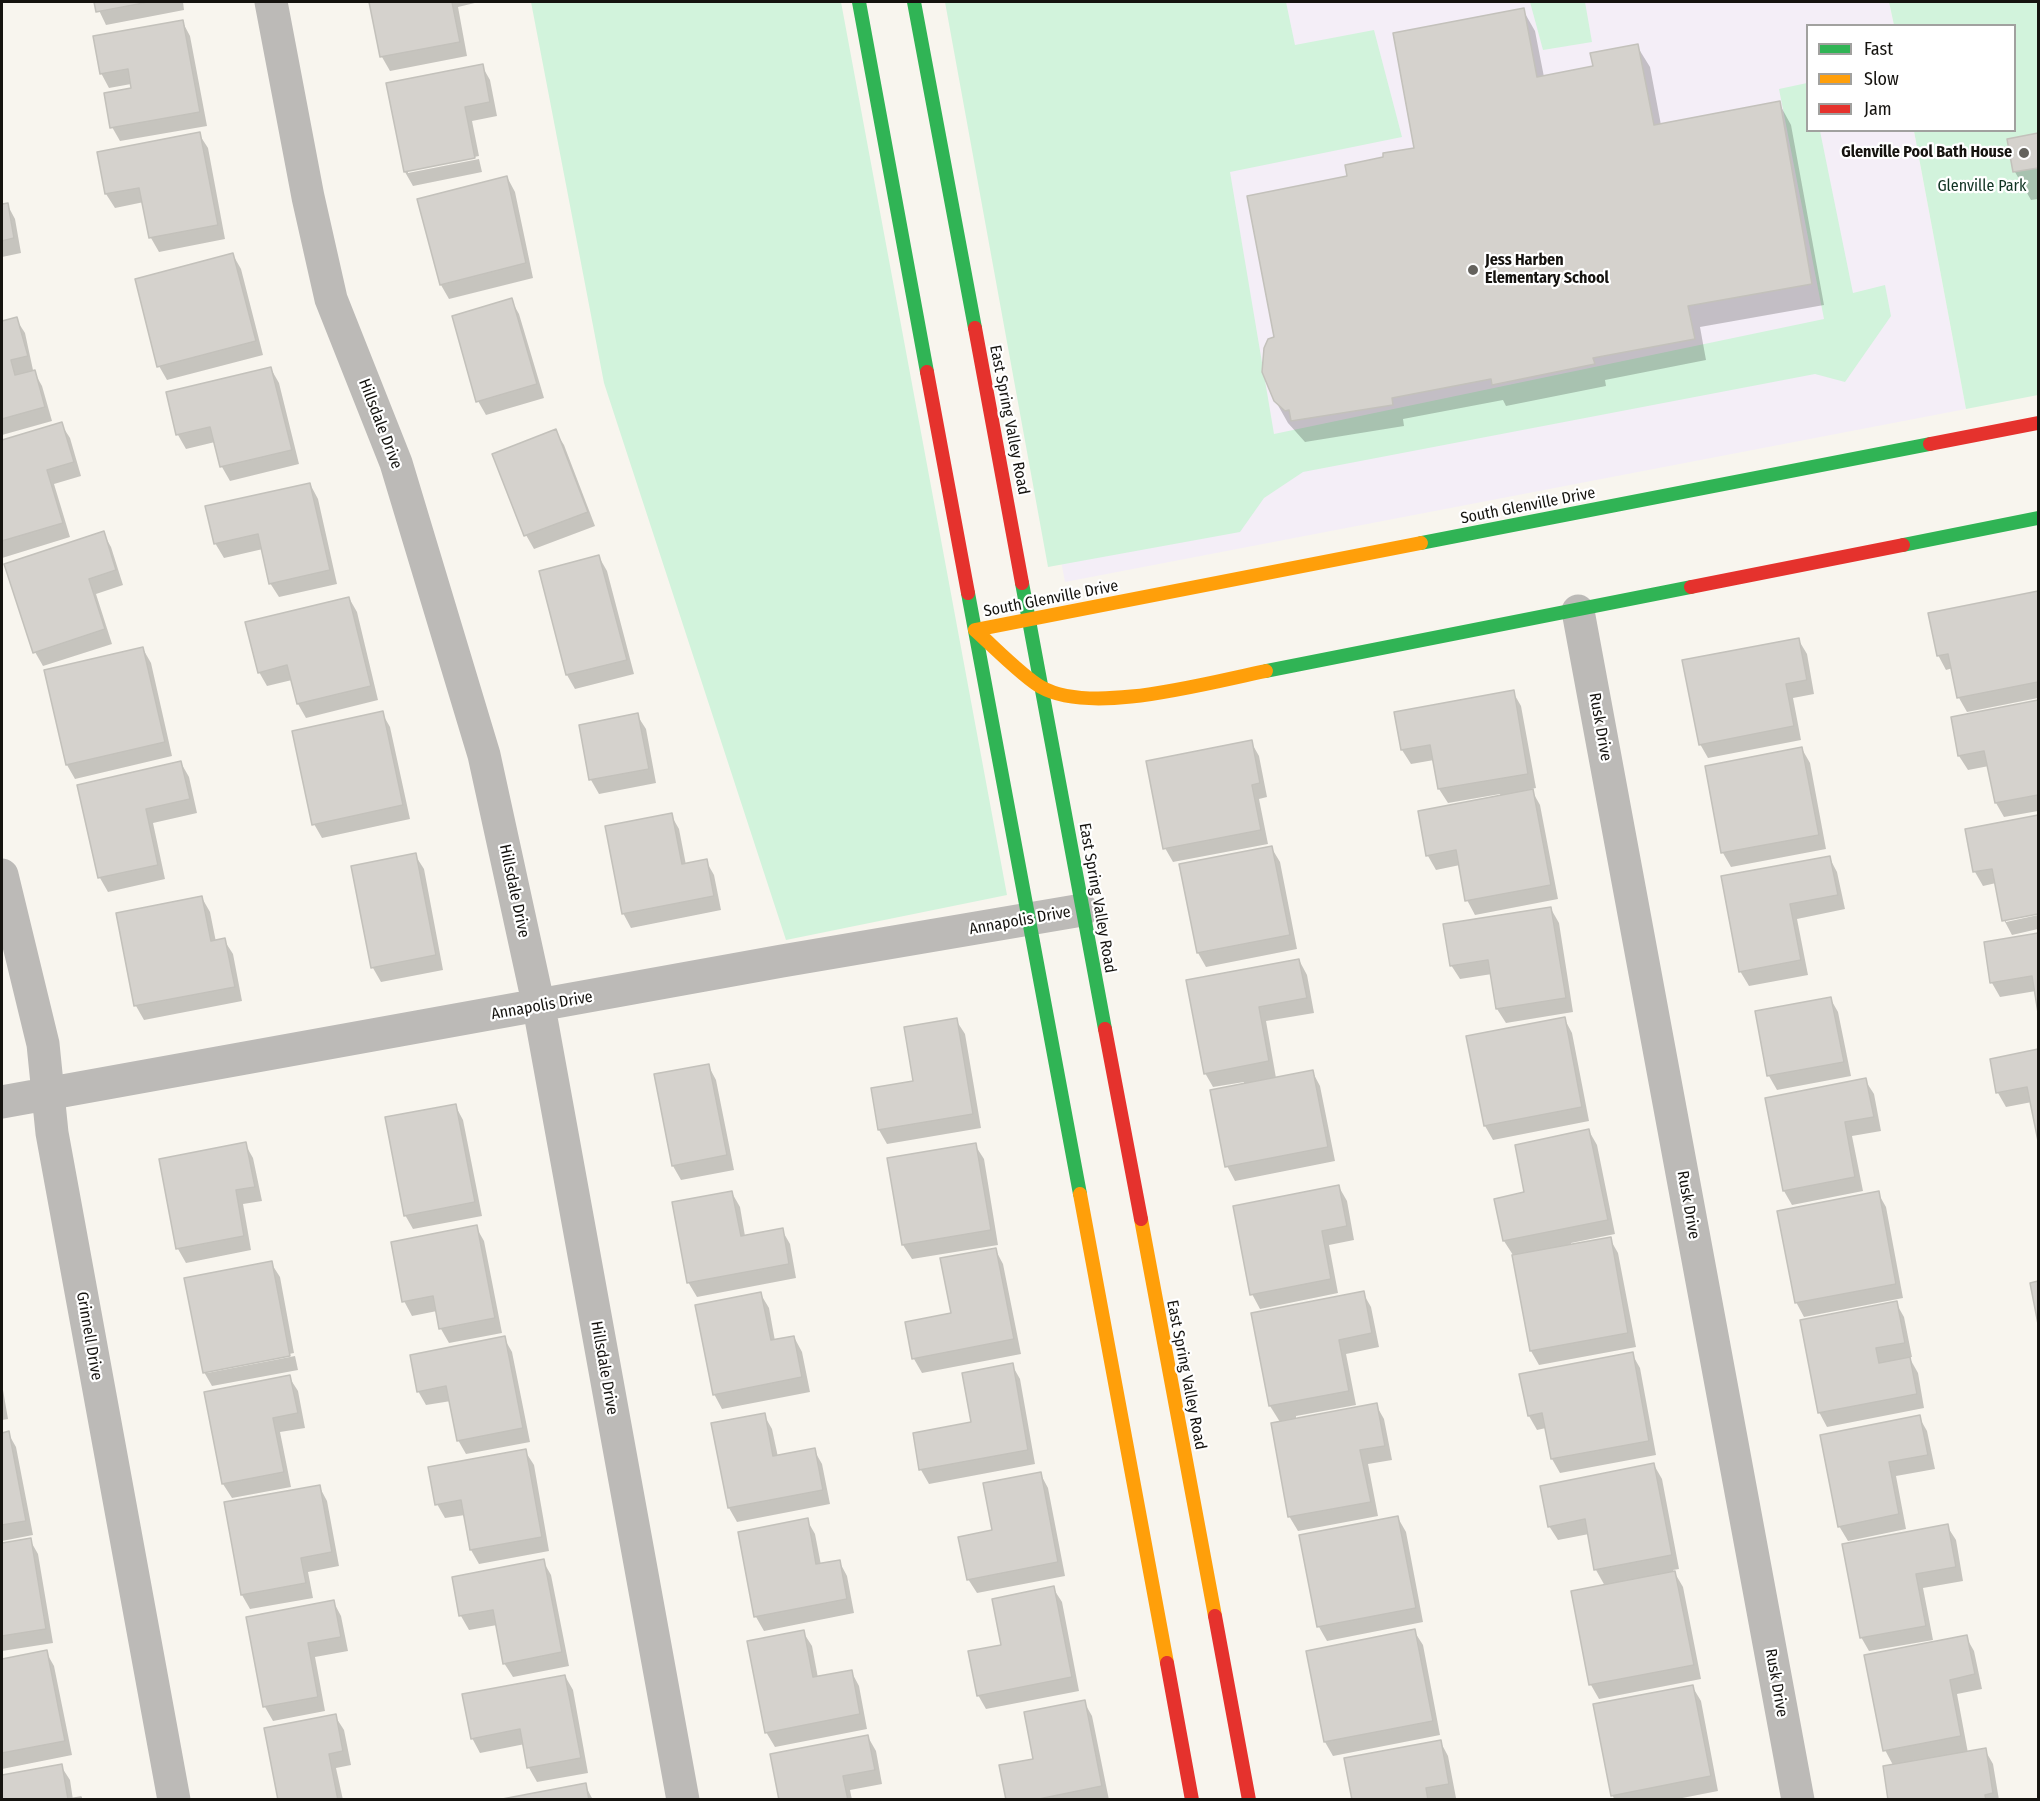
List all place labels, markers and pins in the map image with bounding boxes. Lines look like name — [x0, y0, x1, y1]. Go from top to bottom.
place label: Glenville Pool Bath House — [1841, 143, 2012, 163]
marker: Glenville Pool Bath House — [2017, 146, 2031, 160]
place label: Jess Harben Elementary School — [1485, 251, 1609, 289]
marker: Jess Harben Elementary School — [1466, 263, 1480, 277]

